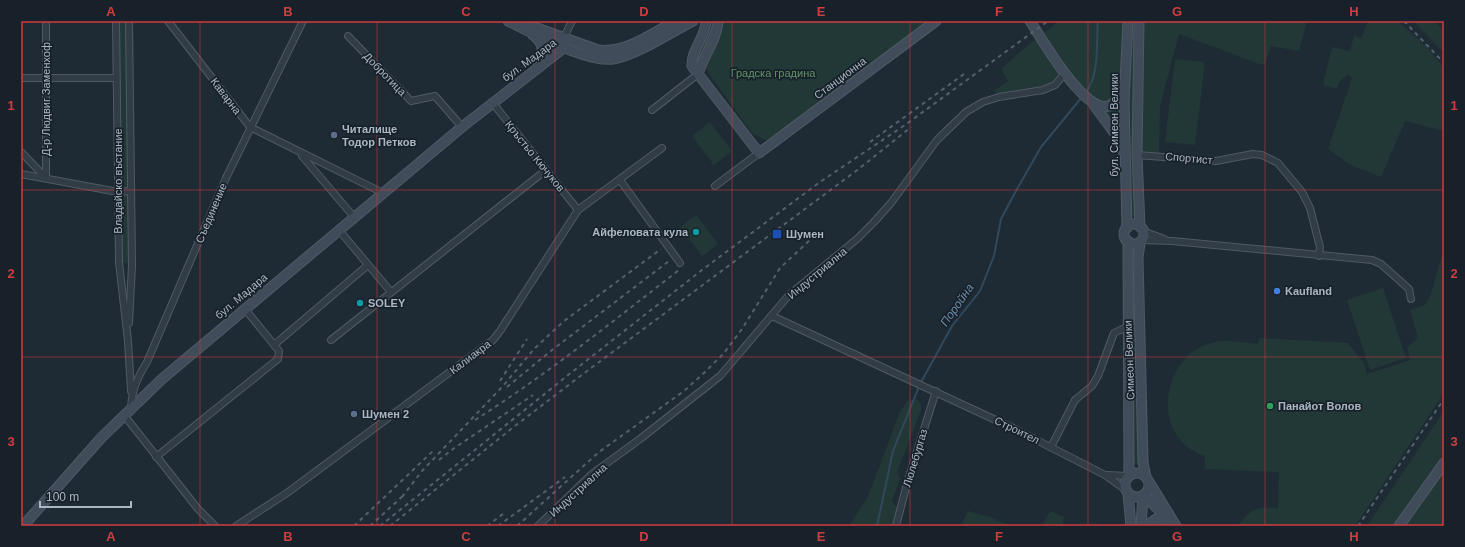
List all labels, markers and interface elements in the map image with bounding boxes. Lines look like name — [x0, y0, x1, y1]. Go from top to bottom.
text: A — [106, 4, 116, 19]
text: B — [283, 4, 293, 19]
text: C — [461, 4, 471, 19]
text: D — [639, 4, 649, 19]
text: E — [817, 4, 826, 19]
text: F — [995, 4, 1003, 19]
text: G — [1172, 4, 1182, 19]
text: H — [1349, 4, 1359, 19]
street label: бул. Мадара — [500, 36, 559, 84]
street label: Д-р Людвиг Заменхоф — [40, 42, 52, 156]
street label: Добротица — [361, 50, 409, 99]
street label: Станционна — [812, 54, 869, 101]
park label: Градска градина — [731, 67, 816, 79]
street label: бул. Симеон Велики — [1108, 73, 1120, 177]
street label: Каварна — [208, 75, 244, 117]
text: 1 — [7, 98, 15, 113]
text: 1 — [1450, 98, 1458, 113]
street label: Кръстьо Кючуков — [503, 118, 567, 194]
place label: Читалище Тодор Петков — [342, 123, 416, 148]
street label: Владайско въстание — [112, 128, 124, 234]
marker: Читалище Тодор Петков — [329, 130, 339, 140]
street label: Спортист — [1165, 150, 1213, 166]
street label: Съединение — [193, 181, 229, 245]
place label: Айфеловата кула — [592, 226, 689, 238]
marker: Айфеловата кула — [691, 227, 701, 237]
marker: Шумен — [771, 228, 783, 240]
place label: Шумен — [786, 228, 824, 240]
street label: Индустриална — [785, 244, 850, 301]
text: 2 — [7, 266, 15, 281]
text: 2 — [1450, 266, 1458, 281]
street label: бул. Мадара — [213, 270, 270, 321]
water label: Поройна — [937, 281, 977, 329]
place label: Kaufland — [1285, 285, 1332, 297]
marker: Kaufland — [1272, 286, 1282, 296]
place label: SOLEY — [368, 297, 406, 309]
marker: SOLEY — [355, 298, 365, 308]
street label: Симеон Велики — [1122, 320, 1136, 400]
street label: Калиакра — [447, 337, 494, 376]
place label: Панайот Волов — [1278, 400, 1361, 412]
marker: Панайот Волов — [1265, 401, 1275, 411]
place label: Шумен 2 — [362, 408, 409, 420]
marker: Шумен 2 — [349, 409, 359, 419]
street label: Строител — [993, 414, 1041, 446]
street label: Люлебургаз — [900, 428, 930, 488]
text: 3 — [7, 434, 15, 449]
text: 3 — [1450, 434, 1458, 449]
street label: Индустриална — [547, 460, 610, 519]
scale bar — [40, 483, 131, 509]
text: 100 m — [46, 490, 79, 504]
text: A — [106, 529, 116, 544]
text: B — [283, 529, 293, 544]
text: C — [461, 529, 471, 544]
text: D — [639, 529, 649, 544]
text: E — [817, 529, 826, 544]
text: F — [995, 529, 1003, 544]
text: G — [1172, 529, 1182, 544]
text: H — [1349, 529, 1359, 544]

